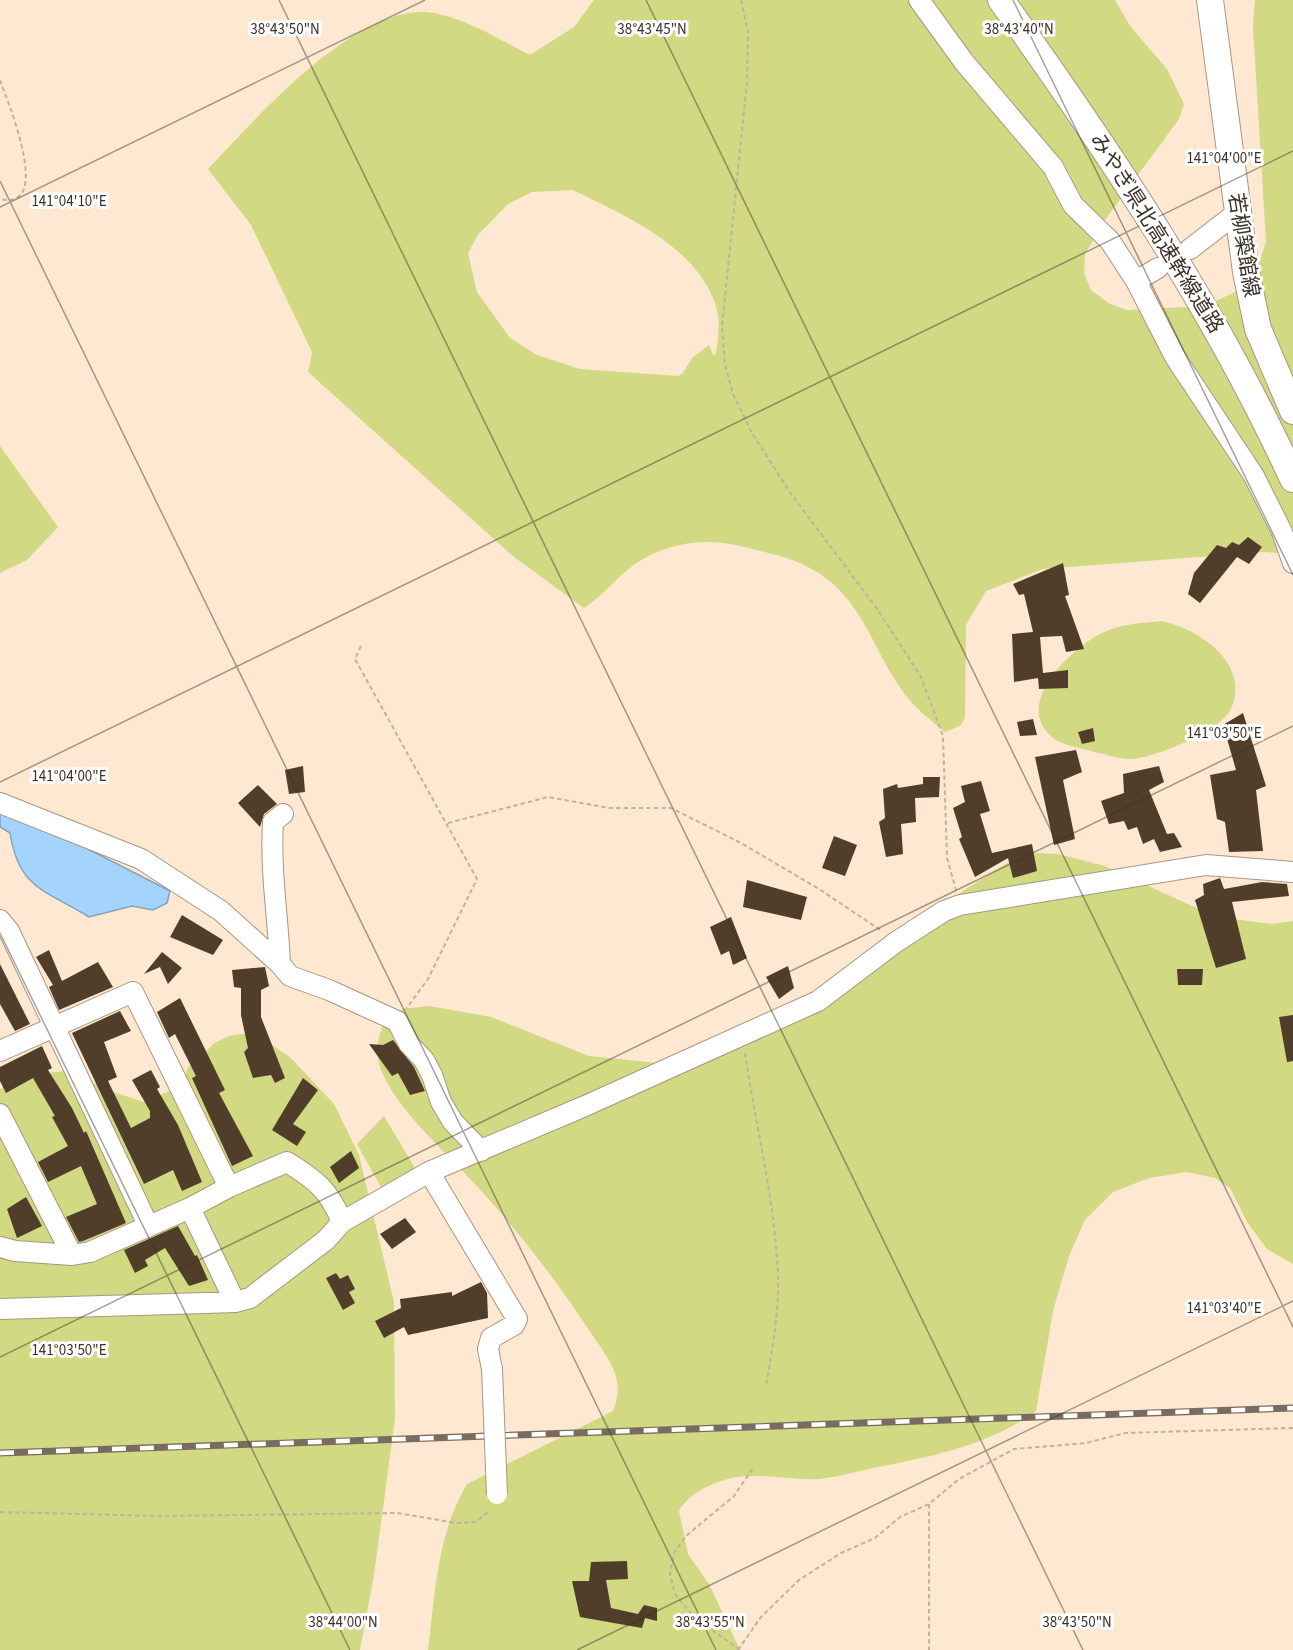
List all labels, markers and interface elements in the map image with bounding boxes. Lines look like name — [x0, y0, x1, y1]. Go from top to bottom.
text: 38°43'50"N — [250, 19, 320, 40]
text: 38°43'45"N — [617, 19, 687, 40]
text: 38°43'40"N — [984, 19, 1054, 40]
street label: みやぎ県北高速幹線道路 — [1083, 127, 1231, 339]
text: 141°04'00"E — [1186, 148, 1262, 169]
text: 141°04'10"E — [31, 191, 107, 212]
street label: 若柳築館線 — [1221, 191, 1267, 299]
text: 141°03'50"E — [1186, 723, 1262, 744]
text: 141°04'00"E — [31, 766, 107, 787]
text: 141°03'40"E — [1186, 1298, 1262, 1319]
text: 141°03'50"E — [31, 1340, 107, 1361]
text: 38°44'00"N — [308, 1612, 378, 1633]
text: 38°43'55"N — [675, 1612, 745, 1633]
text: 38°43'50"N — [1042, 1612, 1112, 1633]

